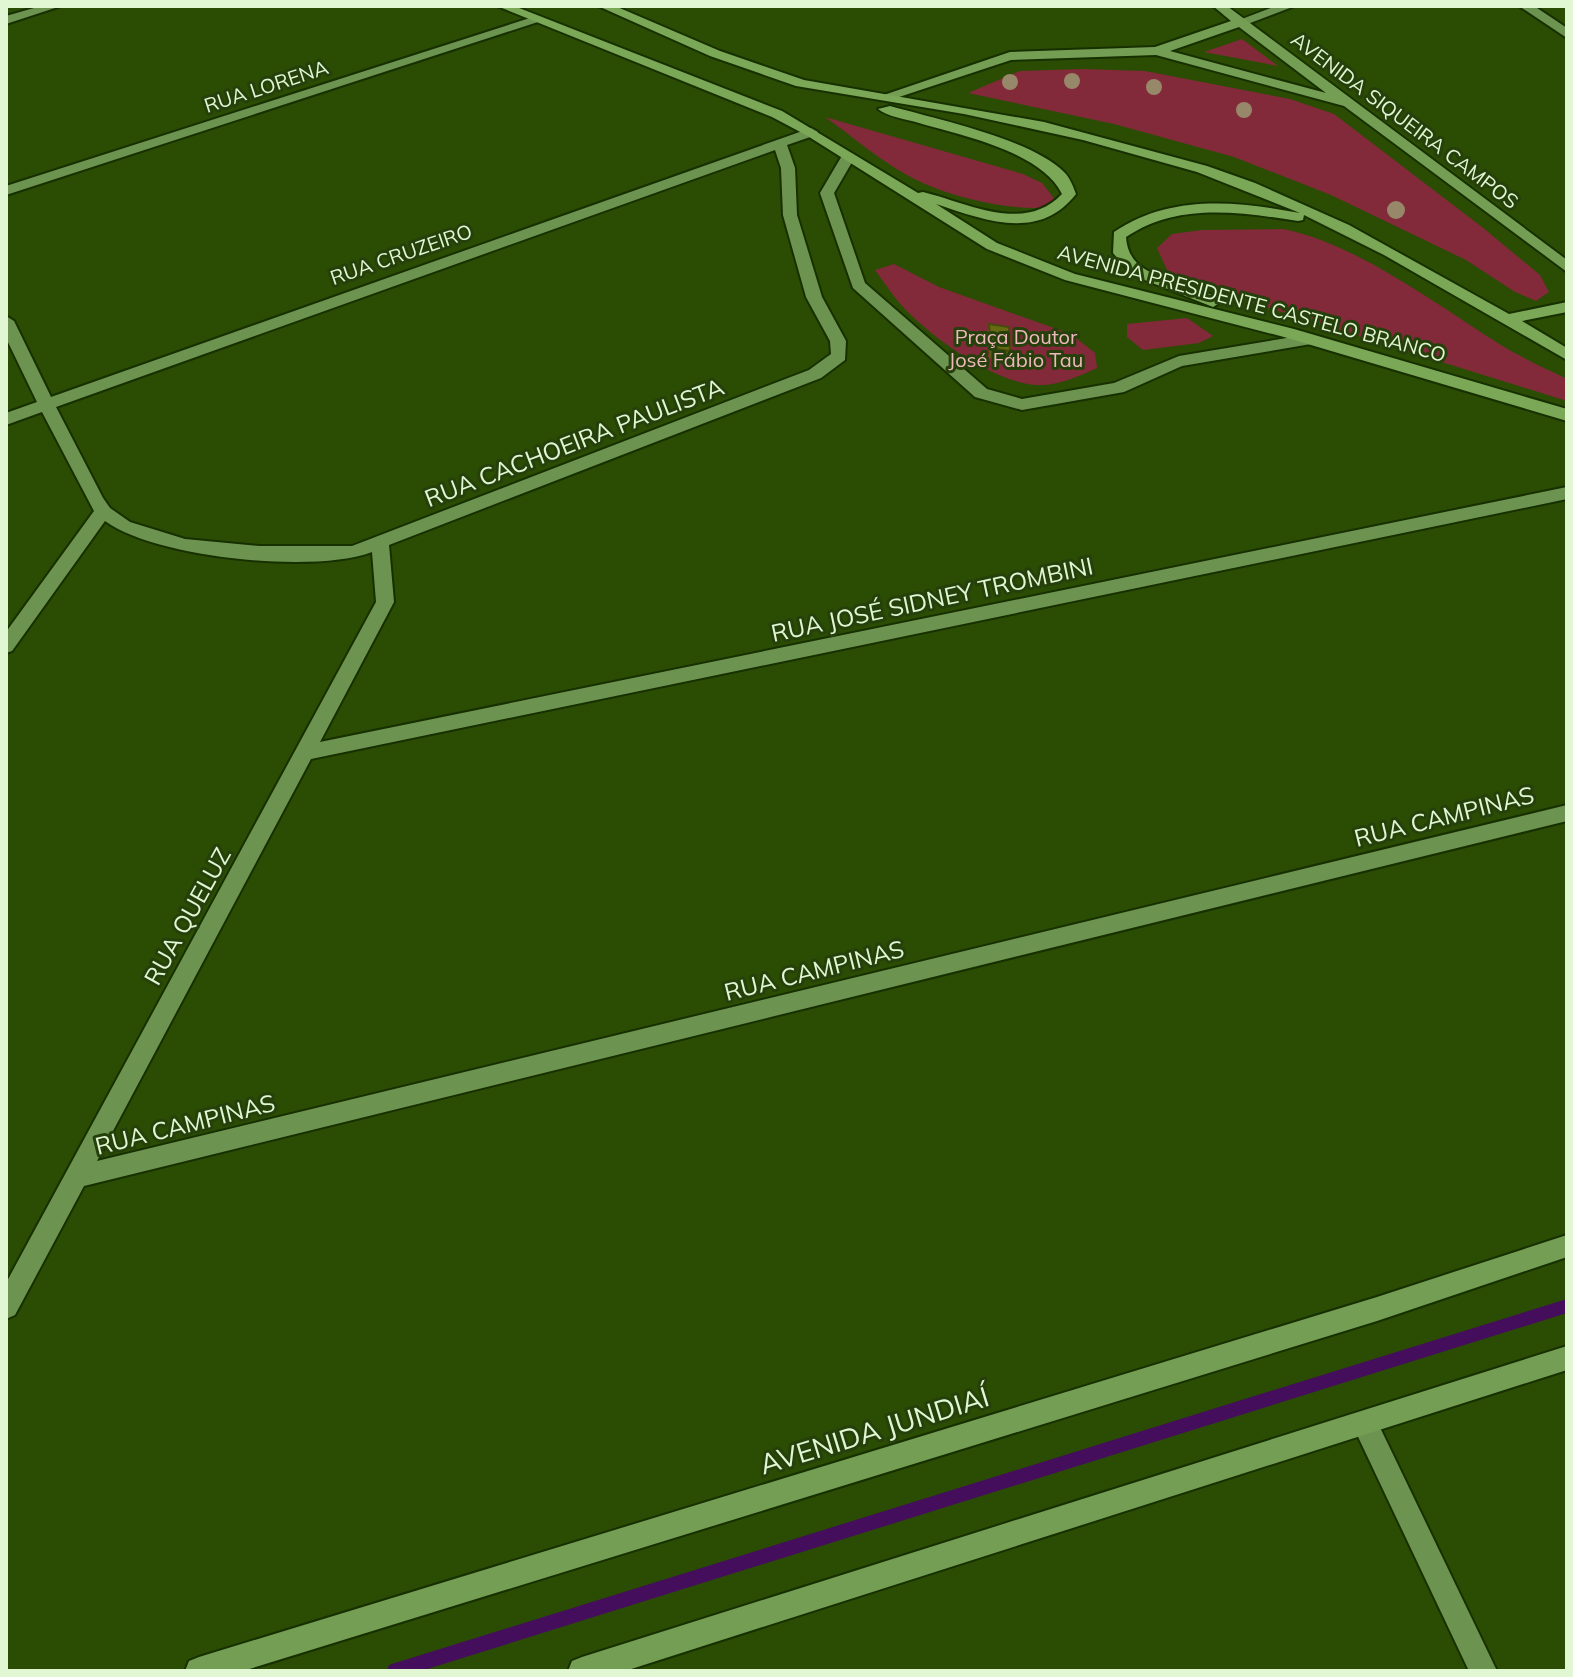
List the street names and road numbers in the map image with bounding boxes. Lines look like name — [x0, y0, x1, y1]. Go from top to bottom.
street label: AVENIDA SIQUEIRA CAMPOS — [1286, 26, 1524, 214]
street label: RUA LORENA — [201, 54, 332, 118]
street label: RUA CRUZEIRO — [327, 218, 475, 290]
street label: AVENIDA PRESIDENTE CASTELO BRANCO — [1055, 239, 1449, 367]
street label: RUA CACHOEIRA PAULISTA — [420, 371, 728, 513]
street label: RUA JOSÉ SIDNEY TROMBINI — [768, 550, 1096, 648]
street label: RUA CAMPINAS — [1351, 779, 1537, 853]
street label: RUA QUELUZ — [137, 842, 237, 990]
street label: RUA CAMPINAS — [721, 933, 907, 1007]
street label: RUA CAMPINAS — [92, 1087, 278, 1161]
street label: AVENIDA JUNDIAÍ — [755, 1378, 995, 1482]

